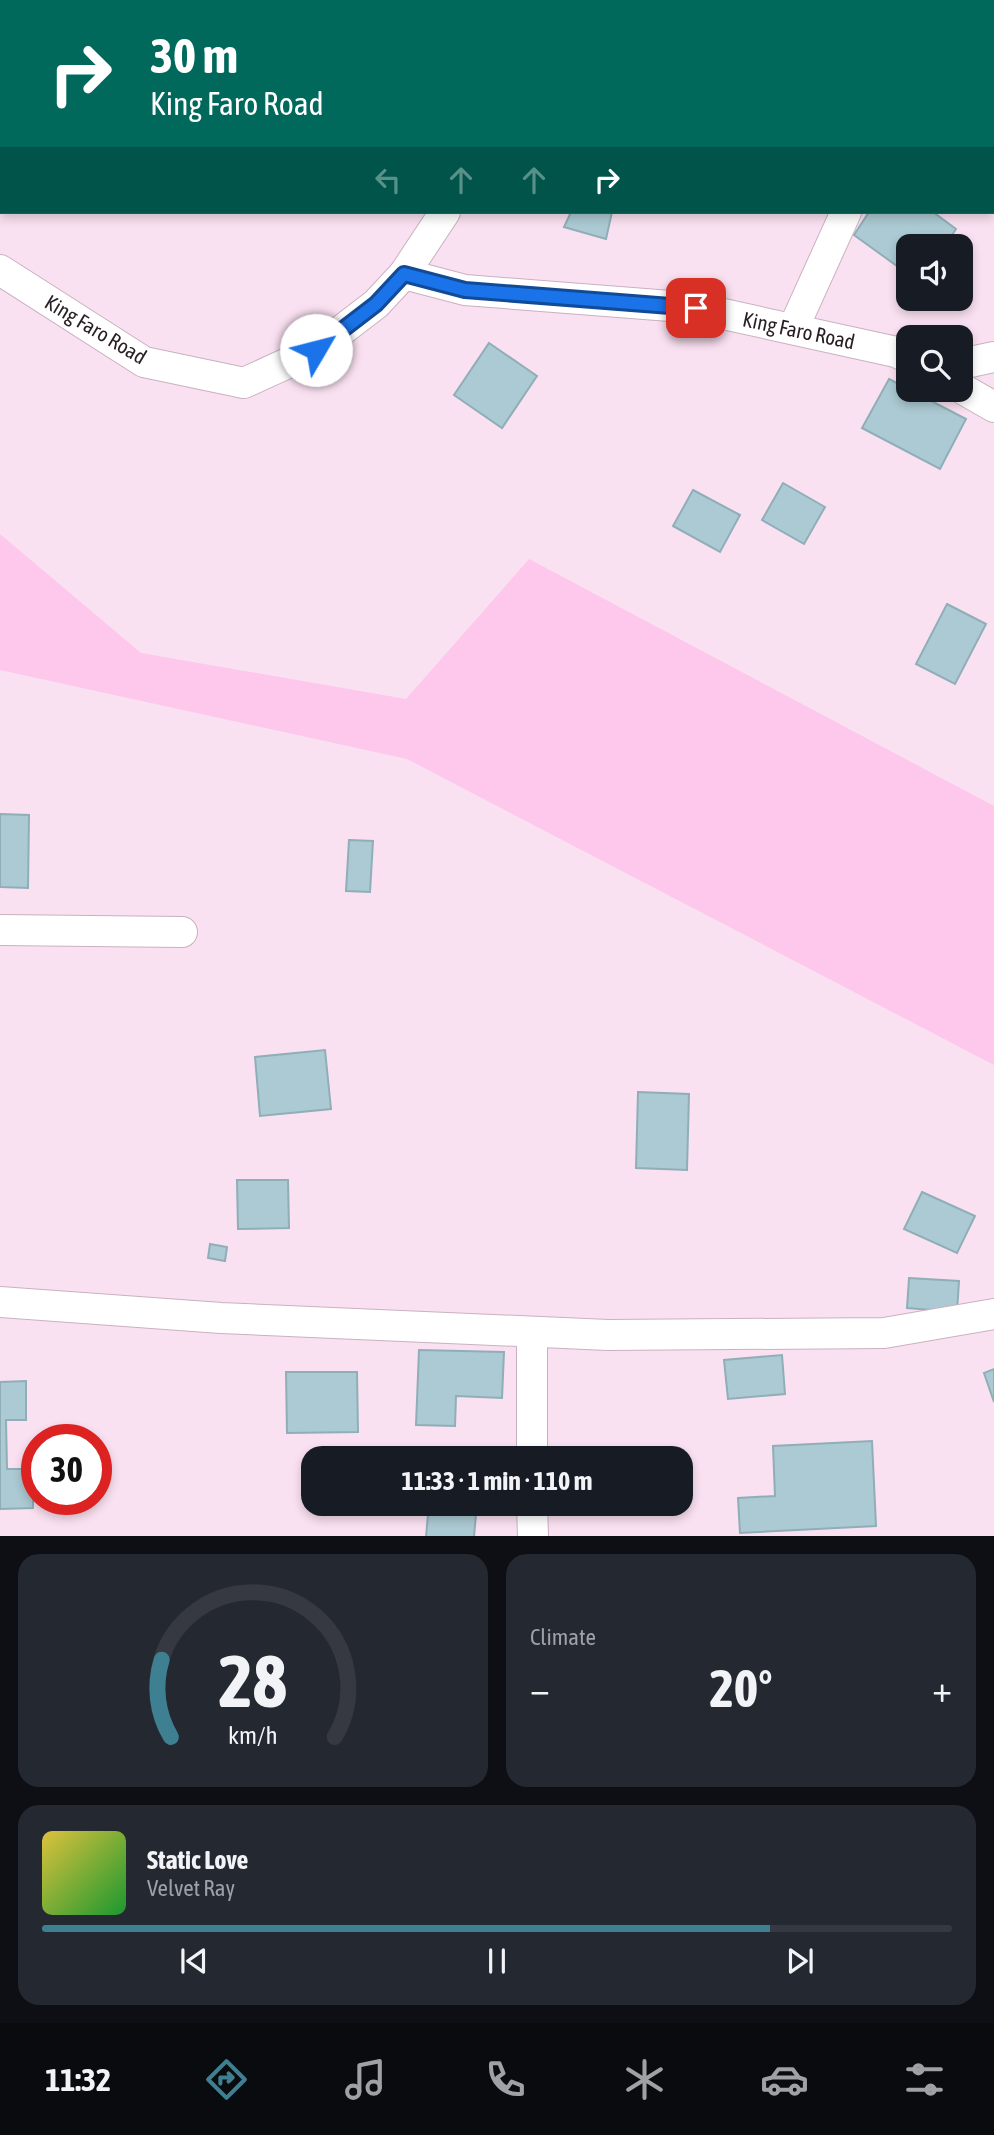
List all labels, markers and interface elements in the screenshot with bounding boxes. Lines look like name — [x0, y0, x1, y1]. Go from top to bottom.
text: 30 m — [150, 27, 238, 83]
icon: right — [35, 28, 126, 119]
text: King Faro Road — [150, 85, 324, 122]
icon: left — [369, 161, 407, 199]
icon: ahead — [442, 161, 480, 199]
icon: ahead — [515, 161, 553, 199]
icon: right — [588, 161, 626, 199]
map controls — [896, 234, 973, 402]
button: sound — [896, 234, 973, 311]
pin — [666, 278, 726, 338]
street label: King Faro Road — [41, 289, 151, 369]
icon: arrive — [677, 289, 715, 327]
street label: King Faro Road — [741, 306, 857, 354]
position arrow — [279, 313, 353, 387]
button: search — [896, 325, 973, 402]
speed limit sign: 30 — [21, 1424, 112, 1515]
text: 11:33 · 1 min · 110 m — [402, 1466, 592, 1496]
text: Climate — [530, 1624, 596, 1650]
text: 28 — [219, 1639, 287, 1722]
text: 20° — [709, 1658, 773, 1718]
text: − — [530, 1667, 550, 1710]
text: + — [932, 1667, 952, 1710]
text: km/h — [228, 1720, 278, 1748]
text: Static Love — [147, 1845, 248, 1875]
text: Velvet Ray — [147, 1875, 235, 1901]
icon: previous — [175, 1942, 213, 1980]
icon: pause — [478, 1942, 516, 1980]
icon: next — [781, 1942, 819, 1980]
icon: directions — [202, 2055, 251, 2104]
icon: music — [341, 2055, 390, 2104]
icon: phone — [481, 2055, 530, 2104]
icon: climate — [620, 2055, 669, 2104]
icon: car — [760, 2055, 809, 2104]
icon: filters — [900, 2055, 949, 2104]
text: 11:32 — [45, 2061, 111, 2098]

